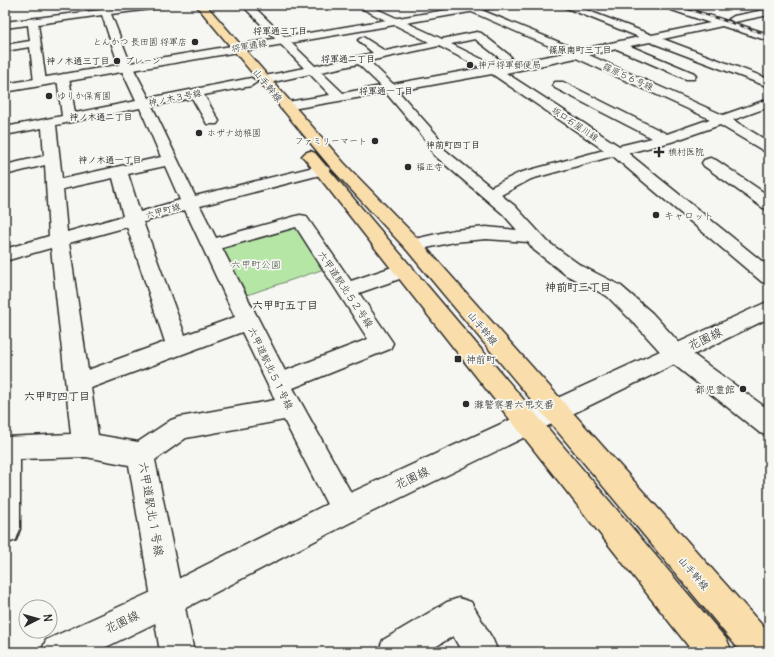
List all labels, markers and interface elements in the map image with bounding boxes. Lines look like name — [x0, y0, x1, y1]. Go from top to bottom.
district label: 将軍通三丁目 — [253, 25, 307, 36]
place label: とんかつ 長田園 将軍店 — [93, 36, 187, 47]
marker: とんかつ 長田園 将軍店 — [190, 37, 200, 47]
street label: 将軍通線 — [230, 37, 268, 54]
district label: 篠原南町三丁目 — [548, 44, 612, 55]
district label: 将軍通二丁目 — [321, 53, 375, 64]
district label: 神ノ木通三丁目 — [46, 55, 110, 66]
place label: ブレーン — [125, 55, 161, 66]
marker: ブレーン — [112, 56, 122, 66]
place label: 神戸将軍郵便局 — [478, 59, 541, 70]
marker: 神戸将軍郵便局 — [465, 60, 475, 70]
street label: 篠原５６号線 — [601, 61, 655, 93]
street label: 山手幹線 — [250, 66, 285, 105]
district label: 将軍通一丁目 — [359, 85, 413, 96]
street label: 神ノ木３号線 — [147, 87, 202, 108]
place label: ゆりか保育園 — [57, 90, 111, 101]
marker: ゆりか保育園 — [44, 91, 54, 101]
street label: 坂口石屋川線 — [550, 104, 601, 143]
district label: 神ノ木通二丁目 — [69, 111, 133, 122]
place label: ホザナ幼稚園 — [207, 127, 261, 138]
marker: ホザナ幼稚園 — [194, 128, 204, 138]
place label: ファミリーマート — [295, 135, 367, 146]
marker: ファミリーマート — [370, 136, 380, 146]
district label: 神前町四丁目 — [426, 139, 480, 150]
marker: 槙村医院 — [653, 146, 665, 158]
place label: 槙村医院 — [668, 146, 704, 157]
district label: 神ノ木通一丁目 — [78, 154, 142, 165]
place label: 福正寺 — [416, 161, 443, 172]
marker: 福正寺 — [403, 162, 413, 172]
street label: 六甲町線 — [144, 200, 182, 221]
place label: キャロット — [664, 209, 714, 222]
marker: キャロット — [651, 210, 661, 220]
street label: 六甲道駅北５２号線 — [315, 248, 376, 330]
park label: 六甲町公園 — [231, 258, 281, 271]
district label: 神前町三丁目 — [545, 280, 611, 294]
district label: 六甲町五丁目 — [252, 298, 318, 312]
street label: 山手幹線 — [465, 309, 500, 348]
street label: 花園線 — [685, 324, 724, 353]
street label: 六甲道駅北５１号線 — [245, 325, 296, 412]
place label: 神前町 — [466, 353, 496, 366]
marker: 神前町 — [453, 354, 463, 364]
place label: 都児童館 — [695, 383, 735, 396]
marker: 都児童館 — [738, 384, 748, 394]
district label: 六甲町四丁目 — [24, 389, 90, 403]
place label: 灘警察署六甲交番 — [474, 398, 554, 411]
marker: 灘警察署六甲交番 — [461, 399, 471, 409]
street label: 六甲道駅北１号線 — [136, 460, 167, 557]
street label: 花園線 — [392, 463, 431, 492]
street label: 山手幹線 — [676, 554, 712, 593]
north arrow — [18, 599, 58, 639]
street label: 花園線 — [102, 607, 141, 636]
text: N — [41, 613, 55, 622]

